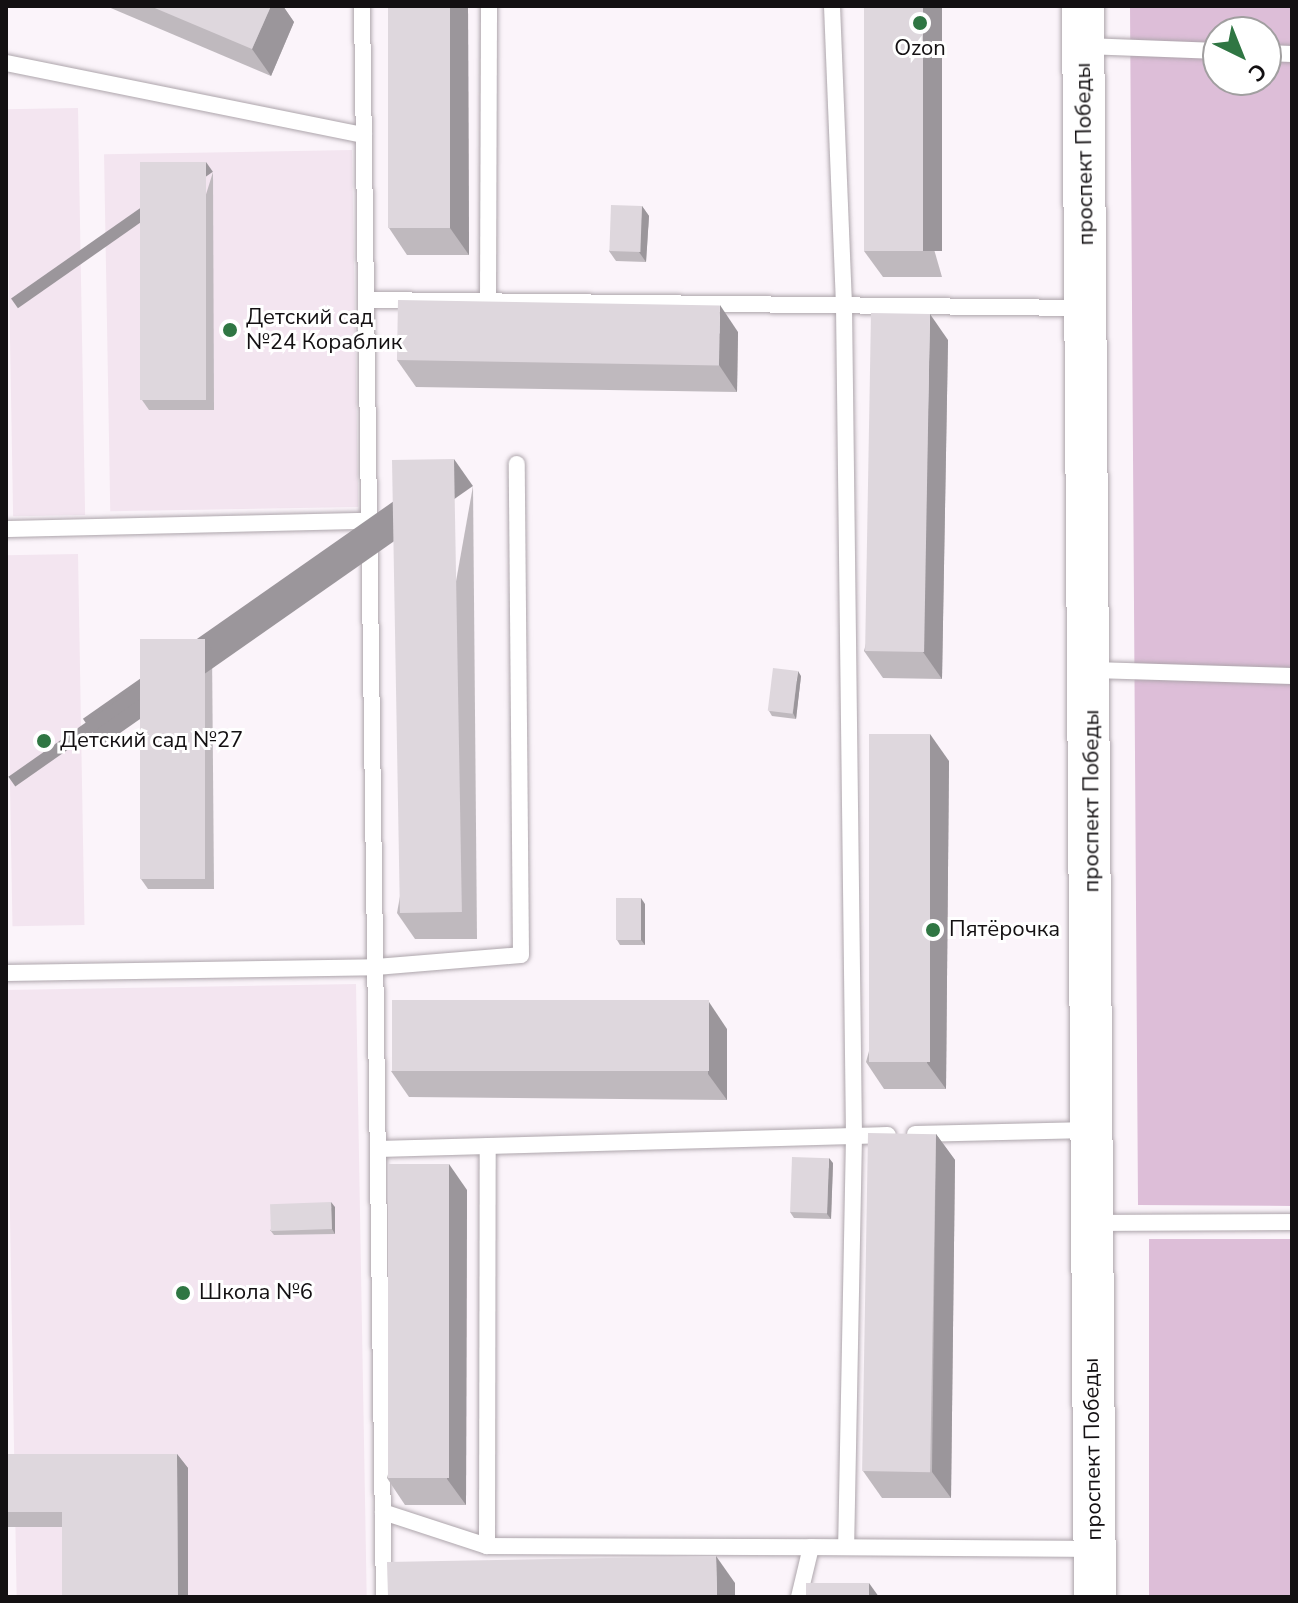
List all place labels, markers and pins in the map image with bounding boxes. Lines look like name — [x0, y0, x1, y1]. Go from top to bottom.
marker: Ozon — [911, 14, 929, 32]
place label: Ozon — [894, 36, 946, 62]
place label: Детский сад №24 Кораблик — [246, 304, 402, 356]
marker: Детский сад №24 Кораблик — [221, 321, 239, 339]
place label: Детский сад №27 — [60, 728, 243, 754]
marker: Детский сад №27 — [35, 732, 53, 750]
place label: Пятёрочка — [949, 917, 1060, 943]
marker: Пятёрочка — [924, 921, 942, 939]
place label: Школа №6 — [199, 1280, 313, 1306]
marker: Школа №6 — [174, 1284, 192, 1302]

